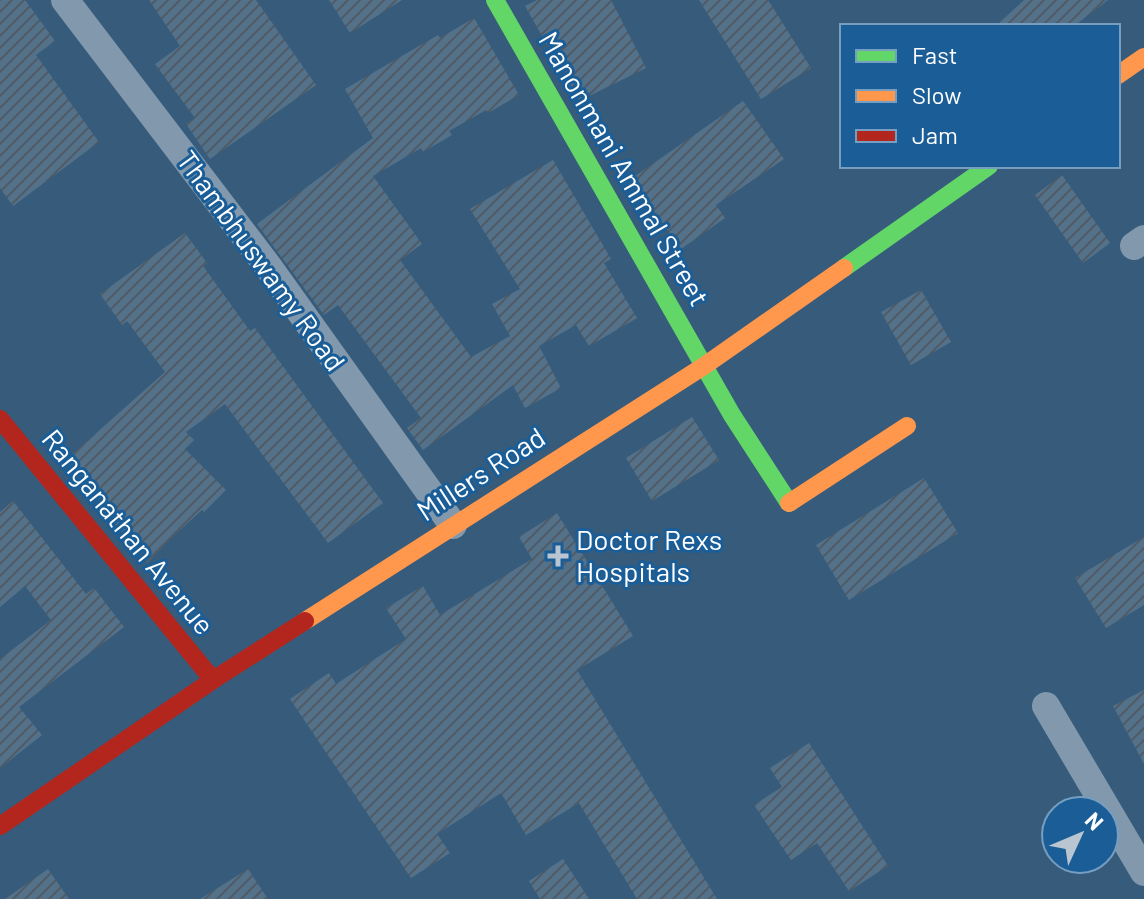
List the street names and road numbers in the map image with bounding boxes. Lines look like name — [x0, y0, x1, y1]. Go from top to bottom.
street label: Manonmani Ammal Street — [532, 25, 717, 312]
street label: Thambhuswamy Road — [170, 144, 353, 377]
street label: Millers Road — [410, 419, 551, 527]
street label: Ranganathan Avenue — [36, 422, 222, 641]

